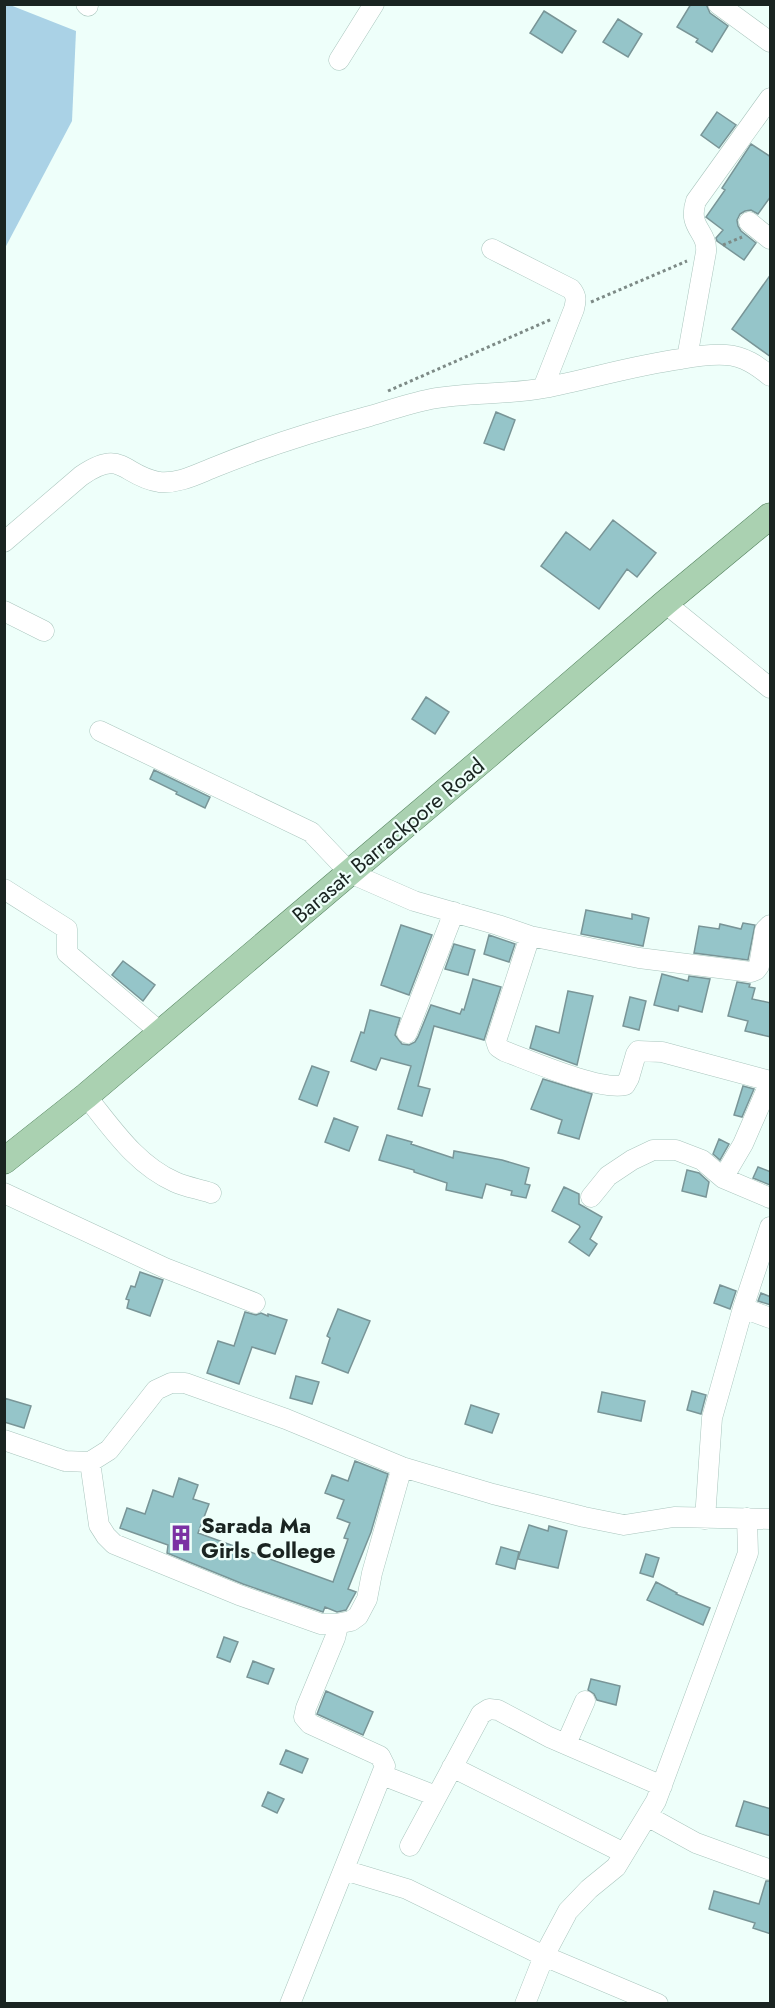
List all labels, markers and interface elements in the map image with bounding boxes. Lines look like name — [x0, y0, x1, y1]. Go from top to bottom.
street label: Barasat- Barrackpore Road — [285, 750, 491, 930]
place label: Sarada Ma Girls College — [201, 1509, 336, 1566]
building icon: Sarada Ma Girls College — [166, 1523, 196, 1553]

